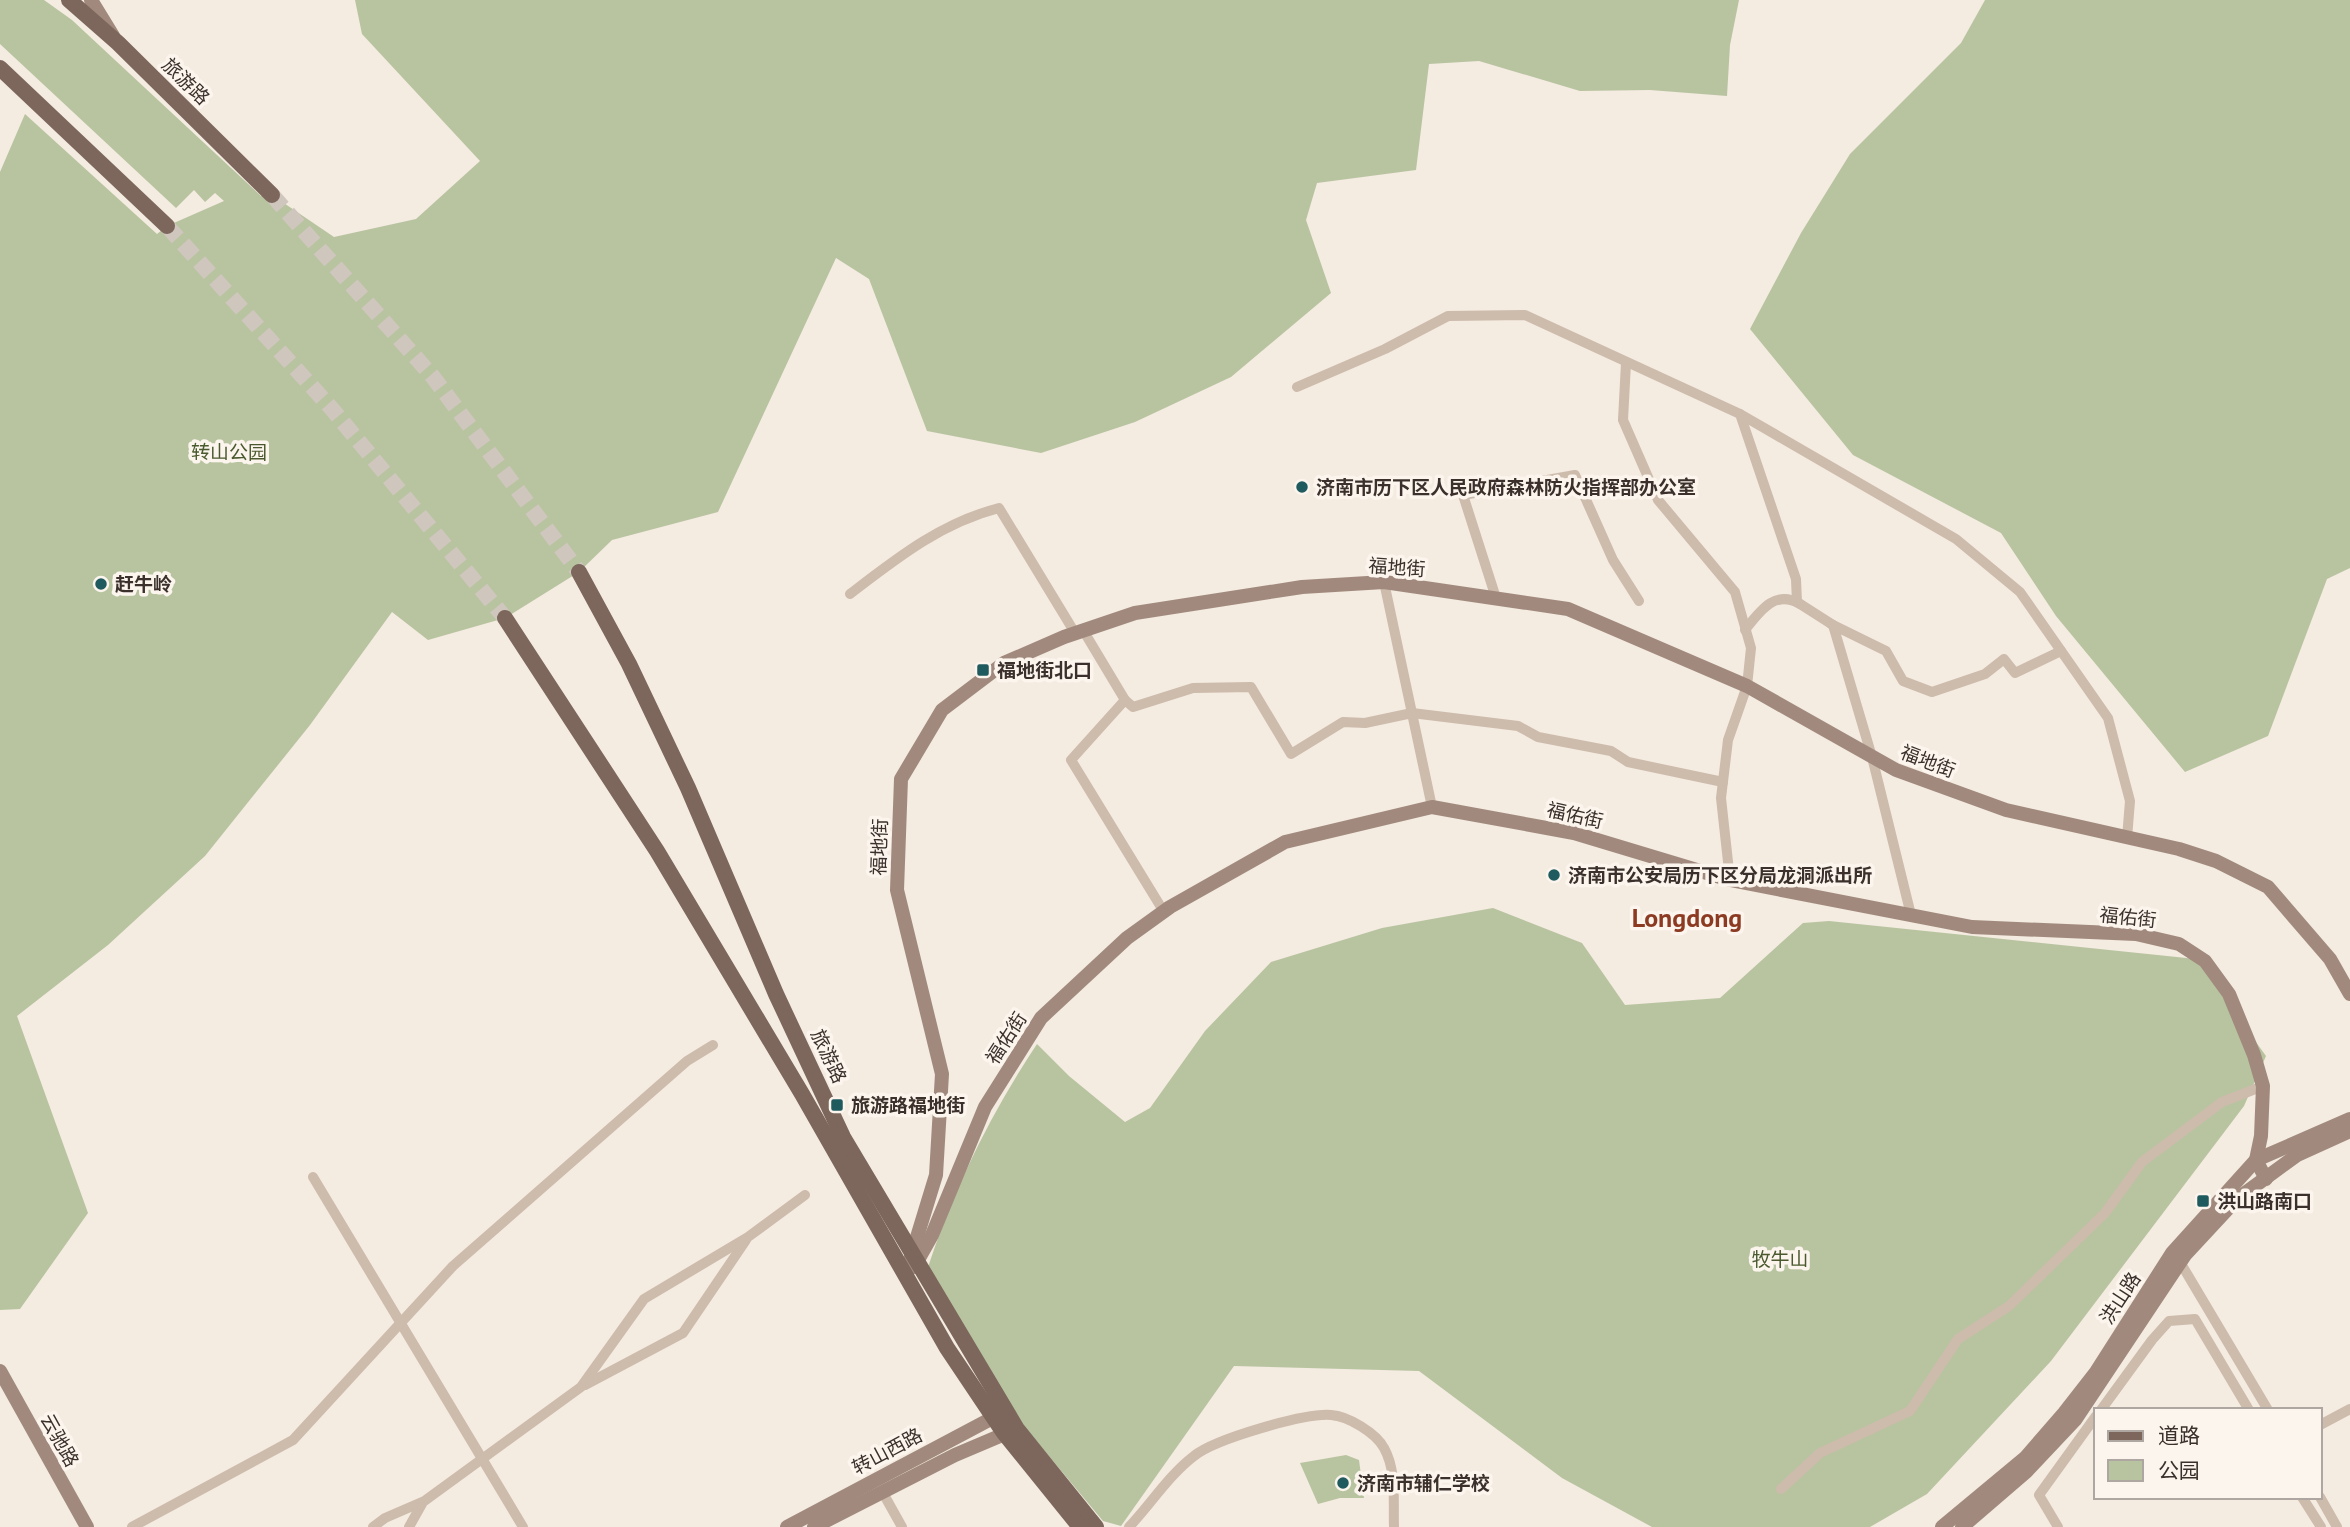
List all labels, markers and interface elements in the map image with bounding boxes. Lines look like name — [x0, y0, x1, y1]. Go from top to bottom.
street label: 旅游路 — [157, 53, 215, 109]
park label: 转山公园 — [191, 440, 267, 464]
place label: 济南市历下区人民政府森林防火指挥部办公室 — [1316, 475, 1696, 499]
marker: 济南市历下区人民政府森林防火指挥部办公室 — [1294, 479, 1310, 495]
street label: 福地街 — [1368, 553, 1426, 581]
place label: 赶牛岭 — [115, 572, 172, 596]
marker: 赶牛岭 — [93, 576, 109, 592]
place label: 福地街北口 — [997, 658, 1092, 682]
marker: 福地街北口 — [975, 662, 991, 678]
street label: 福地街 — [1897, 740, 1959, 782]
street label: 福佑街 — [1545, 797, 1605, 833]
street label: 福地街 — [866, 818, 892, 876]
place label: 济南市公安局历下区分局龙洞派出所 — [1568, 863, 1872, 887]
marker: 济南市公安局历下区分局龙洞派出所 — [1546, 867, 1562, 883]
district label: Longdong — [1632, 901, 1742, 934]
street label: 福佑街 — [2098, 902, 2158, 932]
street label: 福佑街 — [980, 1008, 1032, 1068]
street label: 旅游路 — [806, 1025, 852, 1087]
place label: 旅游路福地街 — [851, 1093, 965, 1117]
marker: 旅游路福地街 — [829, 1097, 845, 1113]
place label: 洪山路南口 — [2217, 1189, 2312, 1213]
marker: 洪山路南口 — [2195, 1193, 2211, 1209]
park label: 牧牛山 — [1751, 1247, 1809, 1271]
street label: 洪山路 — [2094, 1268, 2146, 1328]
legend — [2094, 1408, 2322, 1499]
street label: 云驰路 — [36, 1409, 84, 1471]
text: 道路 — [2158, 1422, 2200, 1449]
street label: 转山西路 — [848, 1423, 926, 1479]
text: 公园 — [2158, 1457, 2200, 1484]
place label: 济南市辅仁学校 — [1357, 1471, 1490, 1495]
marker: 济南市辅仁学校 — [1335, 1475, 1351, 1491]

